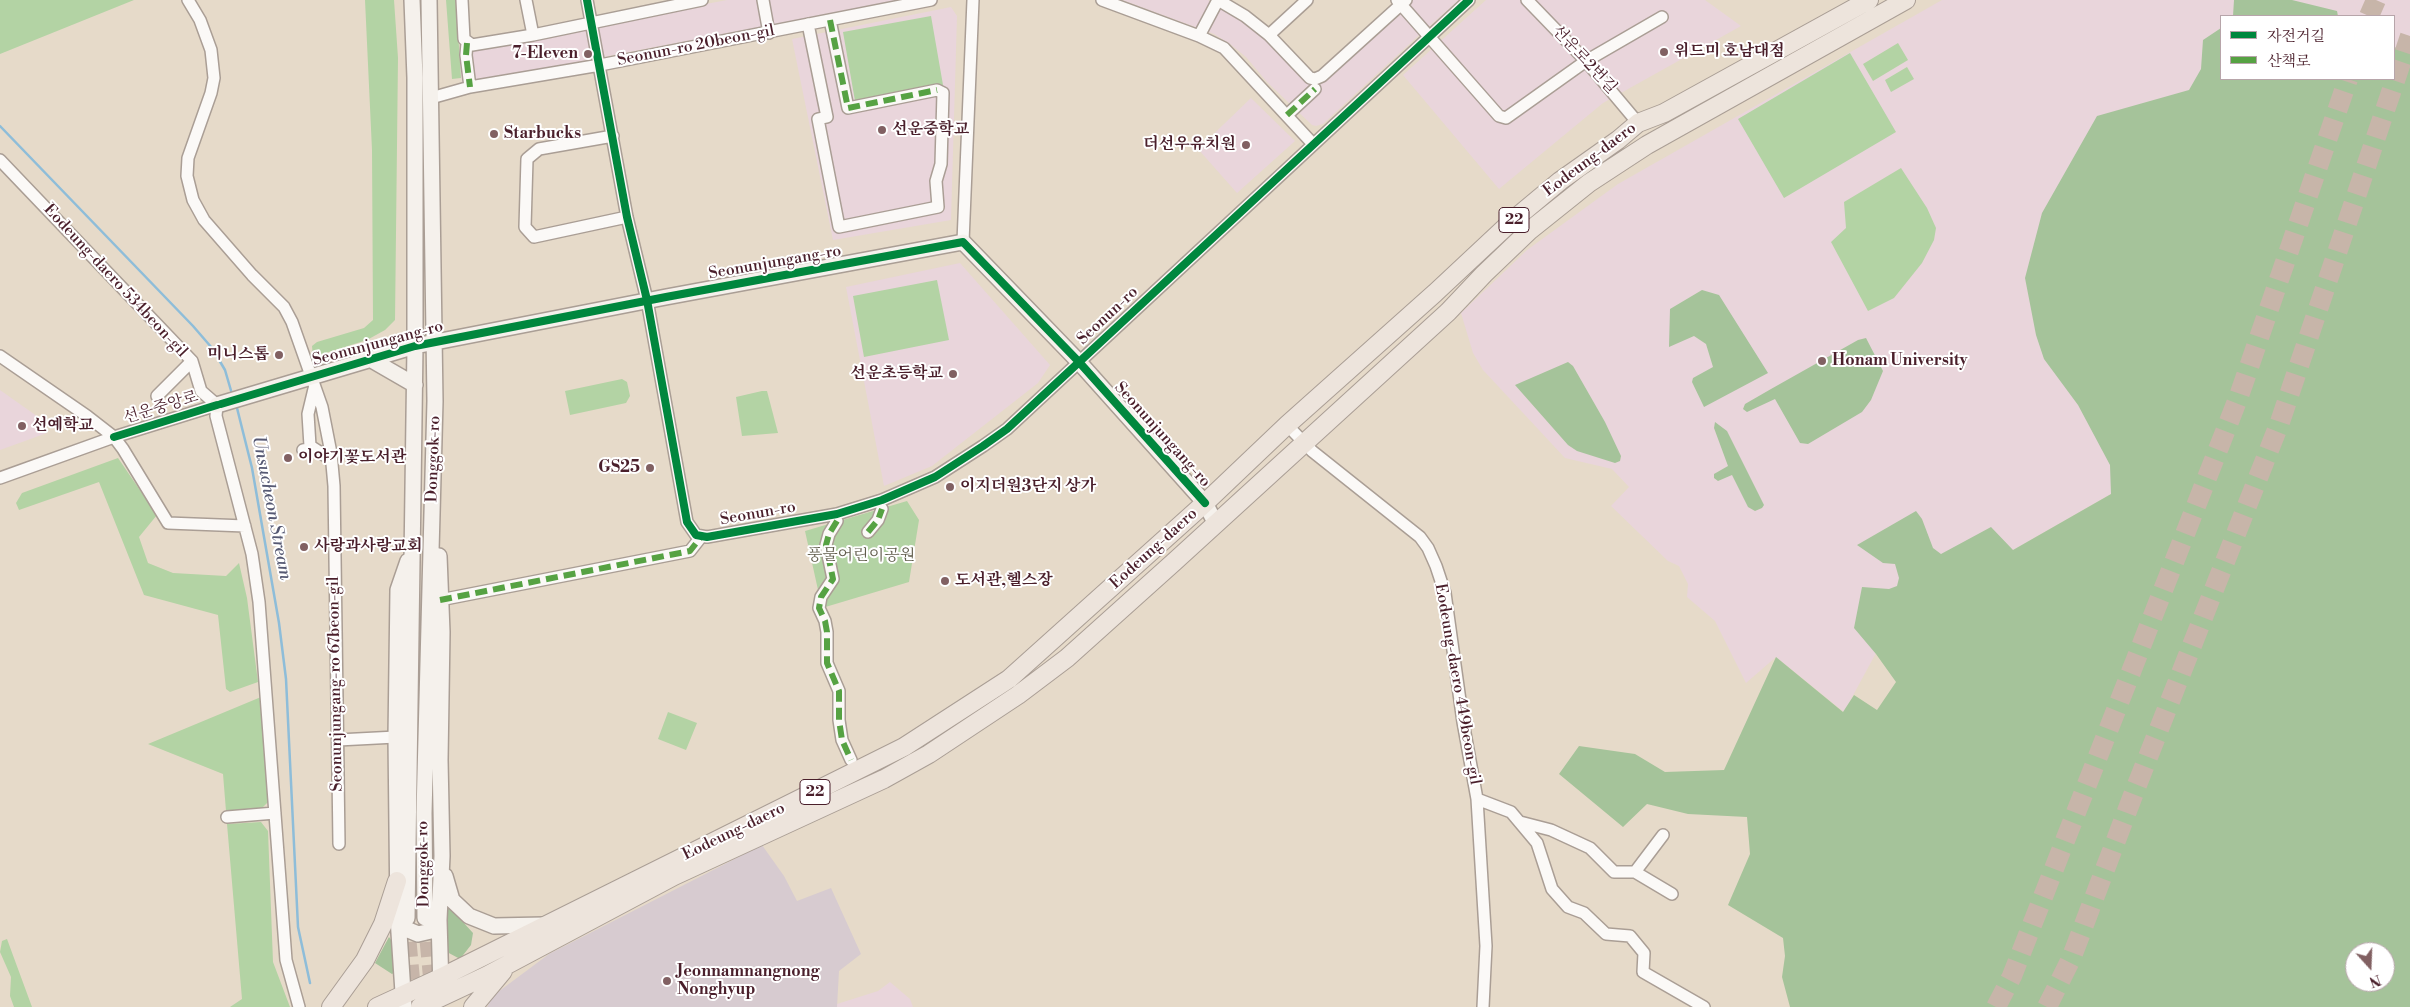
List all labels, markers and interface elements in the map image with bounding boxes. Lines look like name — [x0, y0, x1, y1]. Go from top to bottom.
legend — [2220, 15, 2395, 80]
street label: Seonun-ro 20beon-gil — [616, 21, 776, 71]
street label: 선운로2번길 — [1548, 22, 1620, 98]
text: 자전거길 — [2267, 27, 2325, 46]
place label: 위드미 호남대점 — [1674, 42, 1785, 62]
place label: 7-Eleven — [512, 44, 578, 64]
marker: 위드미 호남대점 — [1658, 46, 1670, 58]
marker: 7-Eleven — [582, 48, 594, 60]
text: 산책로 — [2267, 52, 2310, 71]
street label: Eodeung-daero — [1540, 119, 1640, 201]
place label: 선운중학교 — [892, 120, 969, 140]
place label: Starbucks — [504, 124, 581, 144]
marker: 선운중학교 — [876, 124, 888, 136]
marker: Starbucks — [488, 128, 500, 140]
place label: 더선우유치원 — [1143, 135, 1236, 155]
marker: 더선우유치원 — [1240, 139, 1252, 151]
street label: Eodeung-daero 534beon-gil — [39, 200, 191, 362]
road number: 22 — [1499, 208, 1529, 232]
street label: Seonunjungang-ro — [707, 242, 843, 284]
street label: Seonun-ro — [1073, 283, 1143, 349]
street label: Seonunjungang-ro — [310, 317, 446, 371]
place label: 미니스톱 — [207, 345, 269, 365]
marker: 미니스톱 — [273, 349, 285, 361]
place label: Honam University — [1832, 351, 1968, 371]
marker: Honam University — [1816, 355, 1828, 367]
place label: 선운초등학교 — [850, 364, 943, 384]
marker: 선운초등학교 — [947, 368, 959, 380]
street label: Seonunjungang-ro — [1110, 379, 1214, 491]
street label: 선운중앙로 — [121, 388, 201, 428]
street label: Donggok-ro — [423, 415, 445, 503]
place label: 선예학교 — [32, 416, 94, 436]
marker: 선예학교 — [16, 420, 28, 432]
water label: Unsucheon Stream — [246, 434, 296, 582]
place label: 이야기꽃도서관 — [298, 448, 406, 468]
marker: 이야기꽃도서관 — [282, 452, 294, 464]
place label: GS25 — [598, 458, 640, 478]
marker: GS25 — [644, 462, 656, 474]
place label: 이지더원3단지 상가 — [960, 477, 1096, 497]
marker: 이지더원3단지 상가 — [944, 481, 956, 493]
street label: Seonun-ro — [719, 498, 797, 530]
street label: Eodeung-daero — [1106, 505, 1202, 593]
place label: 사랑과사랑교회 — [314, 537, 422, 557]
marker: 사랑과사랑교회 — [298, 541, 310, 553]
park label: 풍물어린이공원 — [807, 546, 915, 566]
place label: 도서관,헬스장 — [955, 571, 1053, 591]
marker: 도서관,헬스장 — [939, 575, 951, 587]
street label: Seonunjungang-ro 67beon-gil — [325, 576, 347, 792]
street label: Eodeung-daero 449beon-gil — [1430, 582, 1484, 786]
road number: 22 — [800, 780, 830, 804]
street label: Eodeung-daero — [680, 799, 788, 865]
street label: Donggok-ro — [414, 821, 434, 907]
north arrow — [2345, 942, 2395, 992]
place label: Jeonnamnangnong Nonghyup — [677, 962, 820, 1000]
text: N — [2367, 970, 2383, 991]
marker: Jeonnamnangnong Nonghyup — [661, 975, 673, 987]

